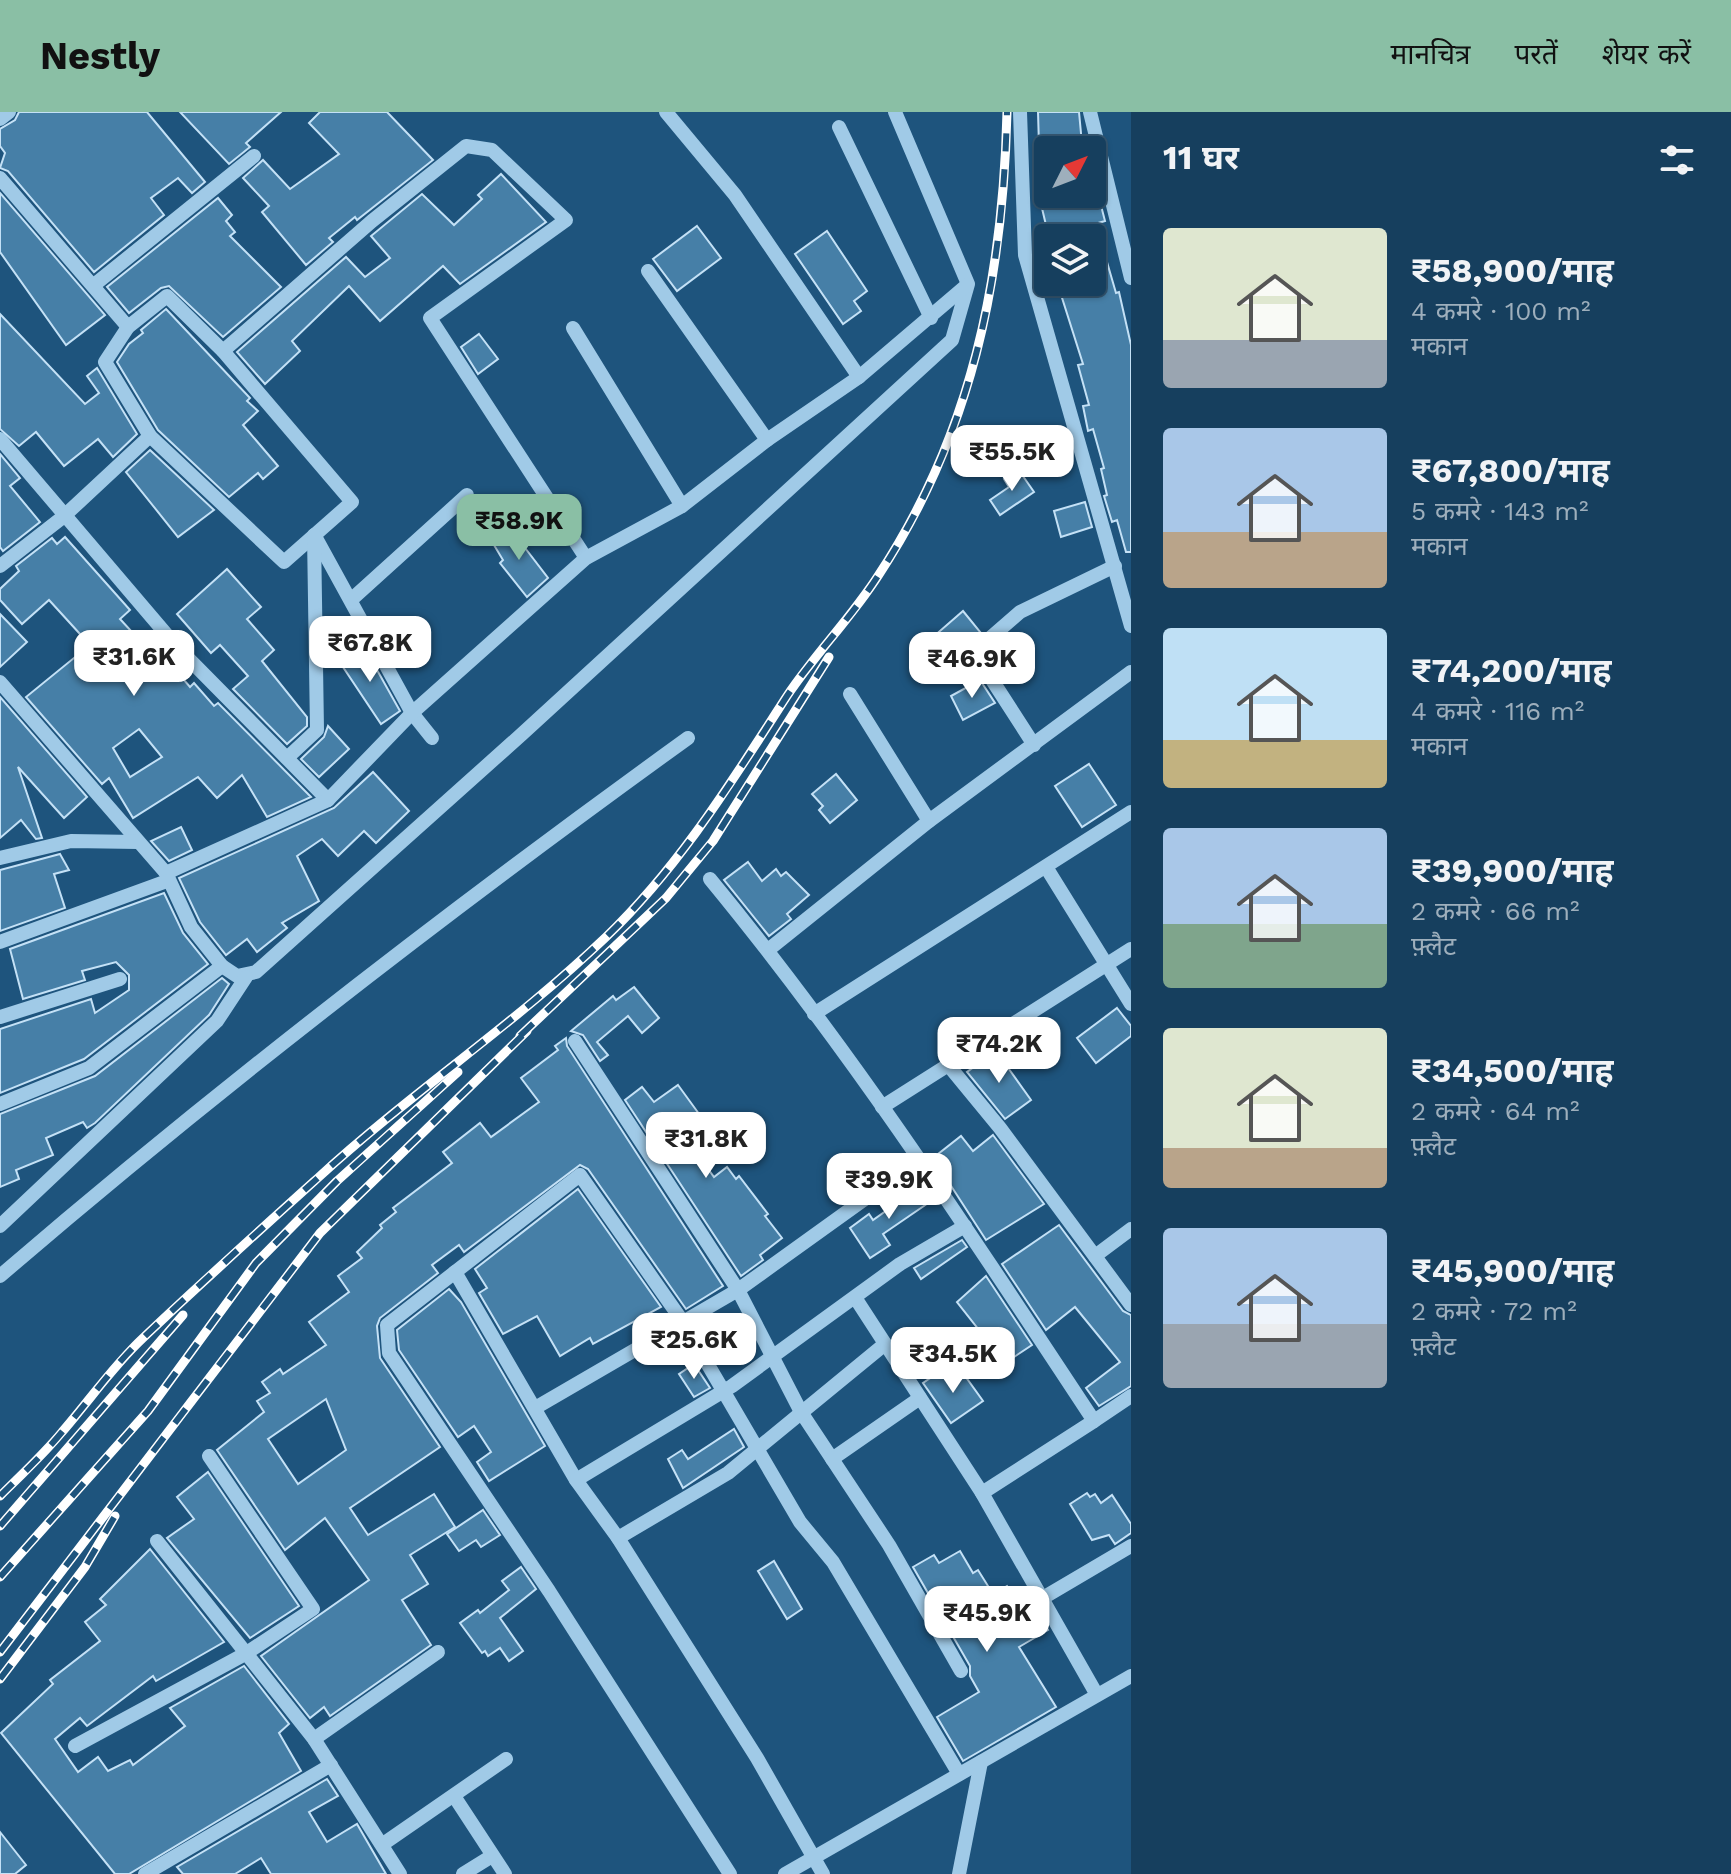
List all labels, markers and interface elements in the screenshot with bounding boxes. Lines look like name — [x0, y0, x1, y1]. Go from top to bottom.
text: Nestly — [40, 34, 160, 78]
text: मानचित्र — [1390, 38, 1470, 71]
text: परतें — [1514, 38, 1558, 71]
text: शेयर करें — [1602, 38, 1691, 71]
north arrow — [1034, 136, 1106, 208]
map controls — [1034, 136, 1106, 296]
text: 11 घर — [1163, 137, 1239, 177]
icon: filters — [1655, 138, 1699, 182]
button: layers — [1034, 224, 1106, 296]
text: ₹58,900/माह — [1411, 250, 1614, 290]
icon: home — [1227, 260, 1323, 356]
text: 4 कमरे · 100 m² — [1411, 296, 1591, 326]
text: मकान — [1411, 331, 1468, 361]
pin: ₹55.5K — [947, 425, 1077, 493]
text: ₹55.5K — [969, 436, 1055, 466]
text: ₹67,800/माह — [1411, 450, 1610, 490]
icon: home — [1227, 460, 1323, 556]
pin: ₹58.9K — [454, 494, 584, 562]
text: 5 कमरे · 143 m² — [1411, 496, 1589, 526]
text: ₹58.9K — [475, 505, 563, 535]
text: मकान — [1411, 531, 1468, 561]
pin: ₹67.8K — [305, 616, 435, 684]
text: ₹67.8K — [327, 627, 413, 657]
pin: ₹31.6K — [69, 630, 199, 698]
pin: ₹46.9K — [907, 632, 1037, 700]
text: ₹31.6K — [92, 641, 176, 671]
text: ₹46.9K — [927, 643, 1017, 673]
text: ₹74,200/माह — [1411, 650, 1611, 690]
icon: home — [1227, 660, 1323, 756]
text: 4 कमरे · 116 m² — [1411, 696, 1584, 726]
text: मकान — [1411, 731, 1468, 761]
text: ₹39,900/माह — [1411, 850, 1613, 890]
icon: home — [1227, 860, 1323, 956]
text: 2 कमरे · 66 m² — [1411, 896, 1580, 926]
text: फ़्लैट — [1411, 931, 1456, 961]
pin: ₹74.2K — [934, 1017, 1064, 1085]
text: ₹74.2K — [956, 1028, 1042, 1058]
text: ₹34,500/माह — [1411, 1050, 1613, 1090]
icon: home — [1227, 1060, 1323, 1156]
text: 2 कमरे · 64 m² — [1411, 1096, 1580, 1126]
pin: ₹31.8K — [641, 1112, 771, 1180]
text: ₹31.8K — [664, 1123, 748, 1153]
text: फ़्लैट — [1411, 1131, 1456, 1161]
pin: ₹39.9K — [824, 1153, 954, 1221]
text: ₹39.9K — [845, 1164, 933, 1194]
text: ₹45,900/माह — [1411, 1250, 1614, 1290]
icon: home — [1227, 1260, 1323, 1356]
text: 2 कमरे · 72 m² — [1411, 1296, 1577, 1326]
pin: ₹25.6K — [629, 1313, 759, 1381]
text: ₹25.6K — [650, 1324, 738, 1354]
pin: ₹34.5K — [888, 1327, 1018, 1395]
text: फ़्लैट — [1411, 1331, 1456, 1361]
text: ₹34.5K — [909, 1338, 997, 1368]
pin: ₹45.9K — [922, 1586, 1052, 1654]
text: ₹45.9K — [942, 1597, 1032, 1627]

